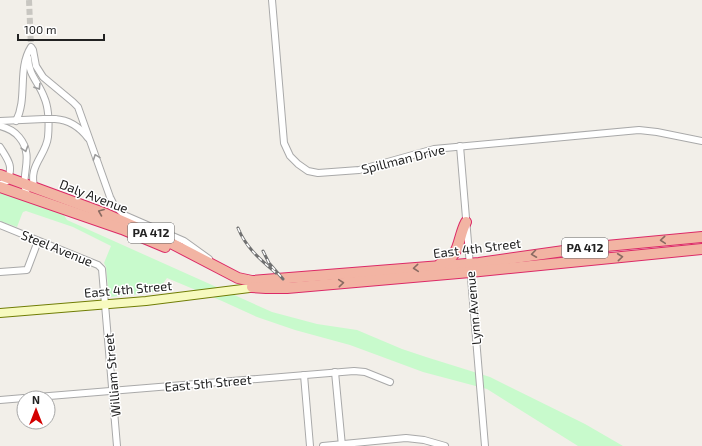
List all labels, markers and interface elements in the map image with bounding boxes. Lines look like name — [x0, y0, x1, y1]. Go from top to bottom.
scale bar — [18, 16, 104, 42]
text: 100 m — [24, 22, 56, 36]
one-way arrow — [34, 83, 41, 90]
street label: Spillman Drive — [360, 141, 446, 177]
one-way arrow — [20, 145, 29, 152]
one-way arrow — [92, 154, 100, 161]
street label: Daly Avenue — [57, 176, 131, 216]
one-way arrow — [98, 209, 105, 217]
road number: PA 412 — [128, 223, 174, 243]
street label: Steel Avenue — [19, 226, 95, 270]
street label: East 4th Street — [432, 235, 522, 261]
one-way arrow — [660, 235, 666, 244]
road number: PA 412 — [562, 238, 608, 258]
one-way arrow — [531, 249, 537, 258]
one-way arrow — [617, 253, 623, 262]
one-way arrow — [413, 264, 419, 273]
street label: Lynn Avenue — [462, 270, 484, 346]
street label: East 4th Street — [83, 277, 173, 301]
one-way arrow — [338, 279, 344, 288]
street label: William Street — [100, 332, 124, 418]
street label: East 5th Street — [164, 371, 252, 395]
north arrow — [16, 390, 56, 430]
text: N — [32, 393, 40, 406]

